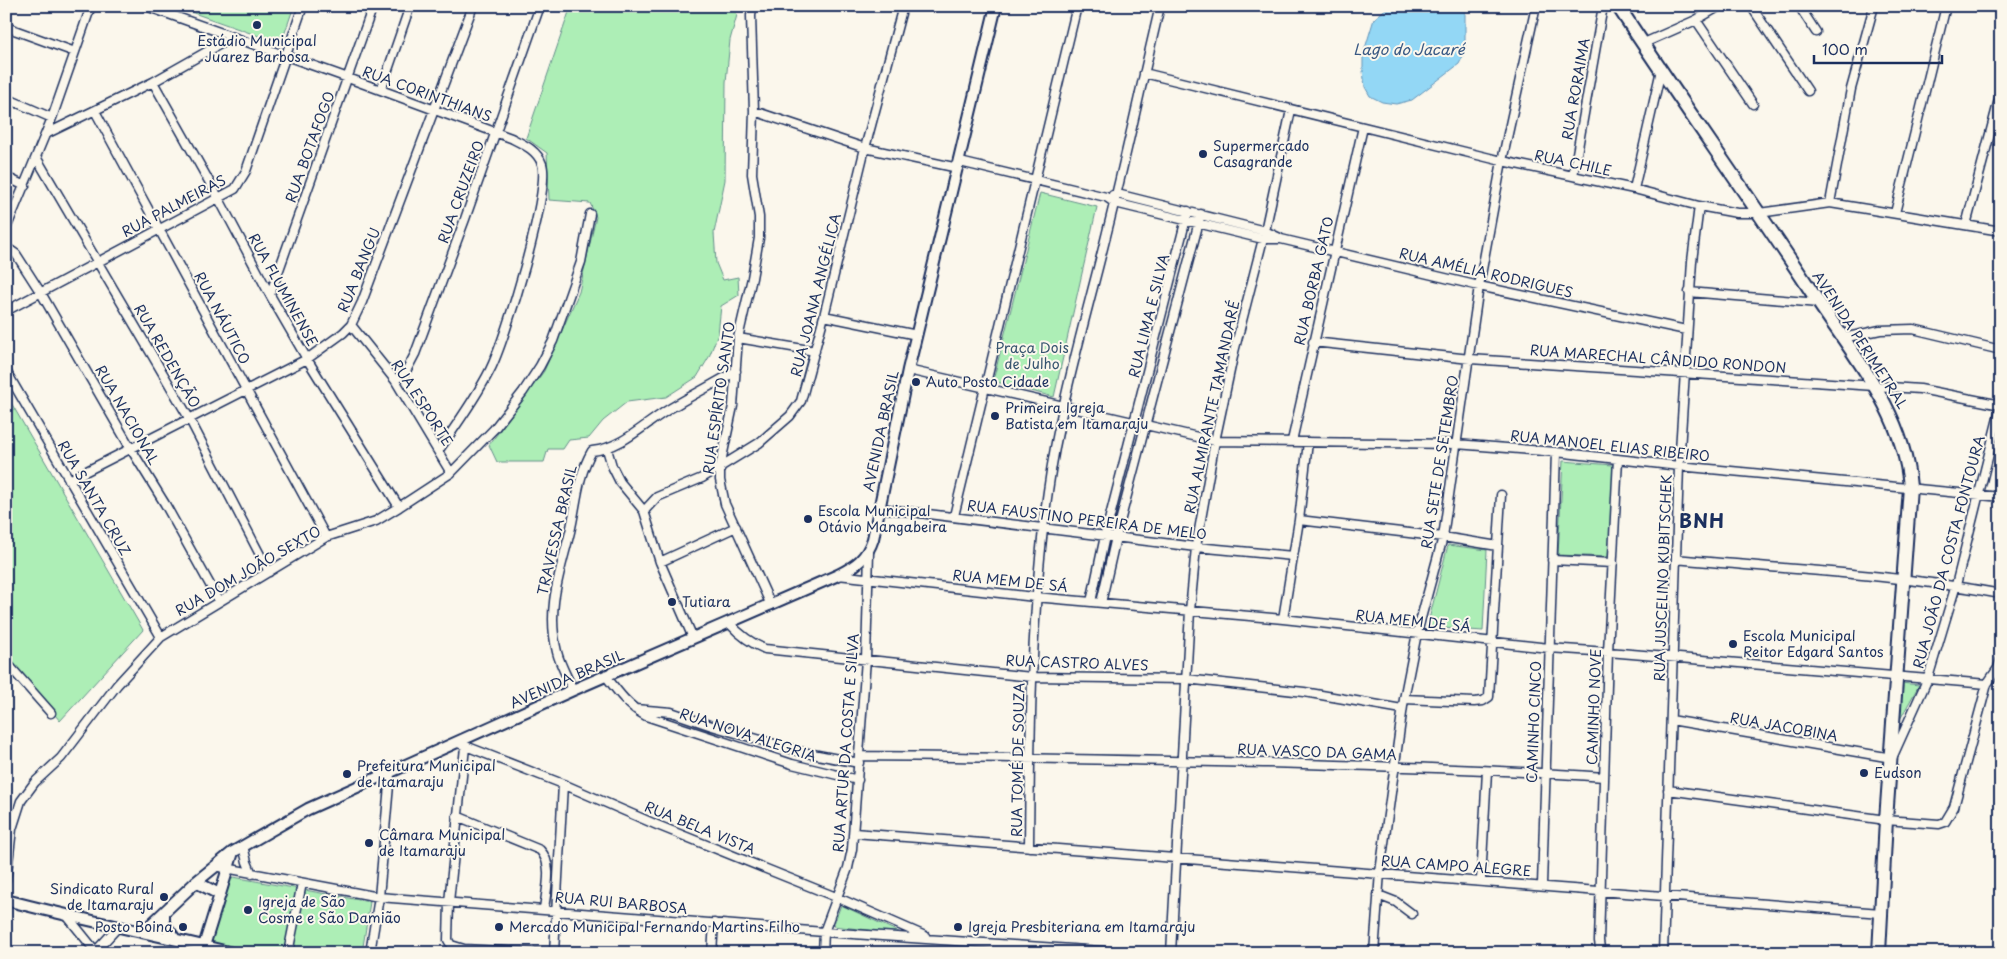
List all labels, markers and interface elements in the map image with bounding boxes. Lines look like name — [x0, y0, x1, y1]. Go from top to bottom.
marker: Estádio Municipal Juarez Barbosa — [251, 19, 263, 31]
place label: Estádio Municipal Juarez Barbosa — [197, 30, 317, 67]
scale bar — [1814, 32, 1942, 64]
street label: RUA RORAIMA — [1556, 36, 1595, 142]
water label: Lago do Jacaré — [1353, 37, 1467, 60]
text: 100 m — [1822, 37, 1868, 60]
street label: RUA CORINTHIANS — [360, 60, 495, 127]
street label: RUA BOTAFOGO — [280, 88, 339, 206]
place label: Supermercado Casagrande — [1213, 135, 1310, 172]
street label: RUA CRUZEIRO — [432, 137, 489, 246]
street label: RUA CHILE — [1533, 144, 1614, 181]
marker: Supermercado Casagrande — [1197, 148, 1209, 160]
street label: RUA PALMEIRAS — [118, 169, 230, 242]
street label: RUA JOANA ANGÉLICA — [785, 211, 846, 379]
street label: RUA BORBA GATO — [1288, 214, 1339, 347]
street label: RUA BANGU — [332, 224, 385, 315]
street label: RUA FLUMINENSE — [244, 229, 323, 350]
street label: RUA AMÉLIA RODRIGUES — [1397, 242, 1575, 303]
street label: RUA LIMA E SILVA — [1123, 251, 1174, 380]
street label: AVENIDA PERIMETRAL — [1808, 267, 1913, 413]
street label: RUA NÁUTICO — [189, 268, 256, 368]
street label: RUA ALMIRANTE TAMANDARÉ — [1179, 298, 1244, 516]
street label: RUA REDENÇÃO — [129, 300, 206, 412]
street label: RUA ESPÍRITO SANTO — [697, 320, 740, 476]
park label: Praça Dois de Julho — [995, 337, 1069, 374]
street label: RUA MARECHAL CÂNDIDO RONDON — [1529, 339, 1787, 378]
street label: RUA ESPORTE — [387, 355, 458, 450]
street label: RUA NACIONAL — [90, 361, 165, 469]
street label: AVENIDA BRASIL — [857, 369, 904, 493]
place label: Auto Posto Cidade — [926, 371, 1049, 392]
street label: RUA SETE DE SETEMBRO — [1415, 374, 1464, 550]
marker: Auto Posto Cidade — [910, 376, 922, 388]
place label: Primeira Igreja Batista em Itamaraju — [1005, 397, 1148, 434]
marker: Primeira Igreja Batista em Itamaraju — [989, 410, 1001, 422]
street label: RUA MANOEL ELIAS RIBEIRO — [1509, 425, 1711, 466]
street label: RUA JOÃO DA COSTA FONTOURA — [1907, 433, 1990, 671]
street label: RUA SANTA CRUZ — [53, 436, 136, 559]
street label: TRAVESSA BRASIL — [531, 463, 582, 597]
street label: RUA JUSCELINO KUBITSCHEK — [1648, 474, 1677, 682]
street label: RUA FAUSTINO PEREIRA DE MELO — [966, 494, 1208, 545]
place label: Escola Municipal Otávio Mangabeira — [818, 500, 947, 537]
district label: BNH — [1679, 506, 1725, 534]
marker: Escola Municipal Otávio Mangabeira — [802, 513, 814, 525]
street label: RUA DOM JOÃO SEXTO — [171, 520, 324, 621]
street label: RUA MEM DE SÁ — [951, 564, 1069, 597]
place label: Tutiara — [682, 591, 731, 612]
marker: Tutiara — [666, 596, 678, 608]
street label: RUA MEM DE SÁ — [1354, 604, 1472, 637]
place label: Escola Municipal Reitor Edgard Santos — [1743, 625, 1883, 662]
street label: RUA ARTUR DA COSTA E SILVA — [827, 632, 864, 853]
marker: Escola Municipal Reitor Edgard Santos — [1727, 638, 1739, 650]
street label: AVENIDA BRASIL — [506, 644, 627, 713]
street label: CAMINHO NOVE — [1581, 648, 1606, 765]
street label: RUA CASTRO ALVES — [1005, 650, 1149, 675]
street label: CAMINHO CINCO — [1521, 661, 1546, 783]
street label: RUA TOMÉ DE SOUZA — [1006, 683, 1029, 837]
street label: RUA NOVA ALEGRIA — [677, 702, 820, 767]
street label: RUA JACOBINA — [1728, 707, 1840, 746]
street label: RUA VASCO DA GAMA — [1237, 738, 1398, 765]
place label: Prefeitura Municipal de Itamaraju — [357, 755, 496, 792]
place label: Eudson — [1874, 762, 1922, 783]
marker: Eudson — [1858, 767, 1870, 779]
marker: Prefeitura Municipal de Itamaraju — [341, 768, 353, 780]
street label: RUA BELA VISTA — [641, 796, 759, 860]
place label: Câmara Municipal de Itamaraju — [379, 824, 505, 861]
marker: Câmara Municipal de Itamaraju — [363, 837, 375, 849]
street label: RUA CAMPO ALEGRE — [1380, 850, 1532, 881]
place label: Sindicato Rural de Itamaraju — [50, 878, 154, 915]
street label: RUA RUI BARBOSA — [554, 886, 688, 919]
marker: Sindicato Rural de Itamaraju — [158, 891, 170, 903]
place label: Igreja de São Cosme e São Damião — [258, 891, 401, 928]
marker: Igreja de São Cosme e São Damião — [242, 904, 254, 916]
place label: Posto Boina — [95, 916, 173, 937]
place label: Mercado Municipal Fernando Martins Filho — [509, 916, 800, 937]
place label: Igreja Presbiteriana em Itamaraju — [968, 916, 1195, 937]
marker: Posto Boina — [177, 921, 189, 933]
marker: Mercado Municipal Fernando Martins Filho — [493, 921, 505, 933]
marker: Igreja Presbiteriana em Itamaraju — [952, 921, 964, 933]

